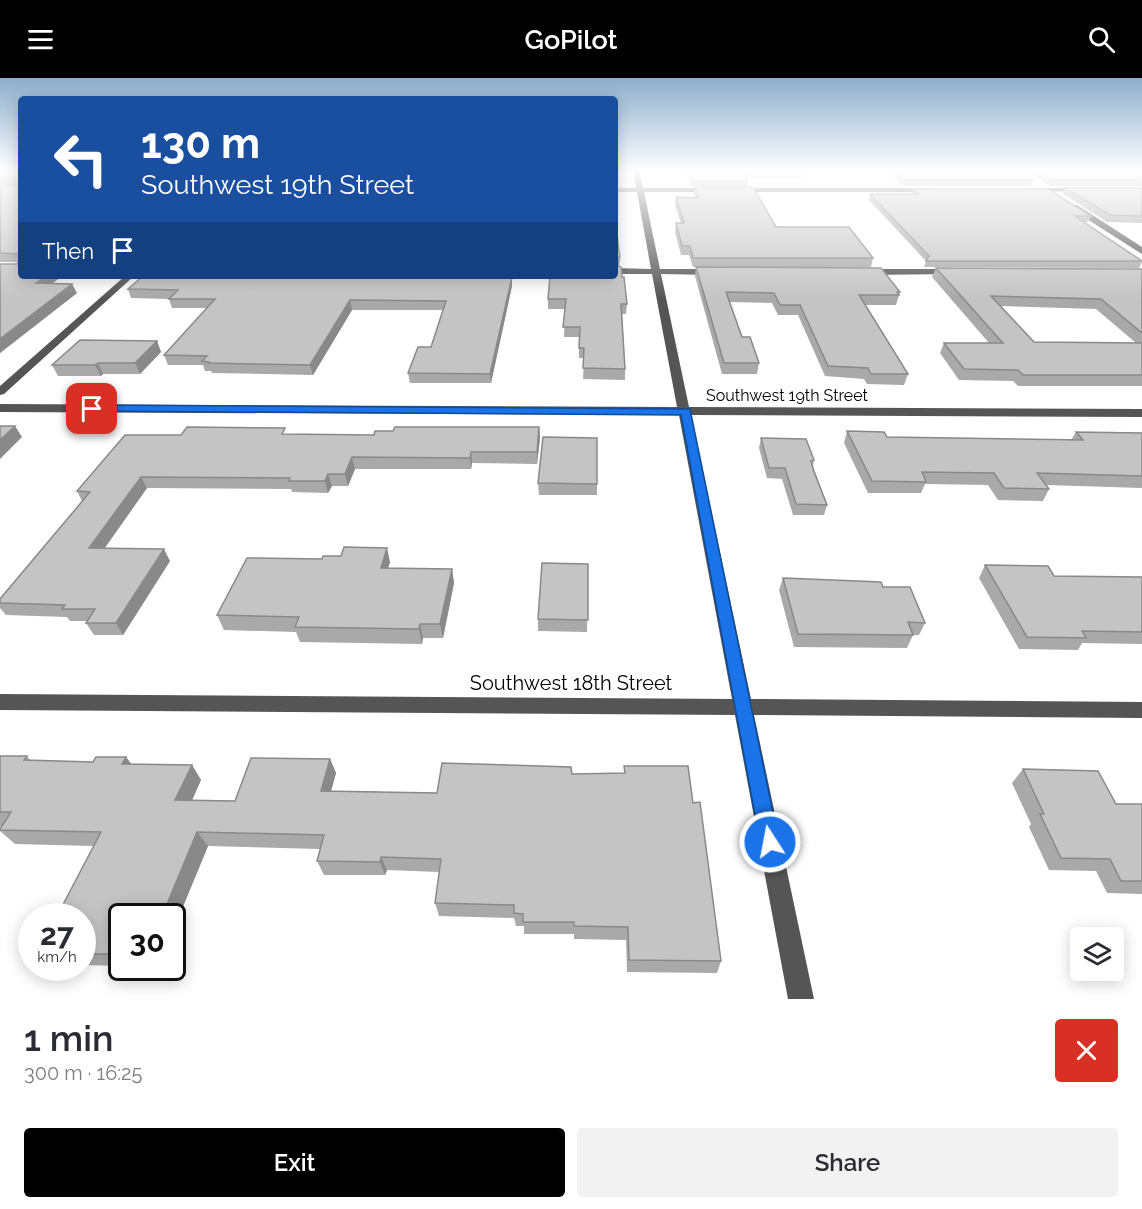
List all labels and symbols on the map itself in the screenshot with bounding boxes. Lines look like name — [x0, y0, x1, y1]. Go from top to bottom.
pin — [66, 383, 117, 434]
street label: Southwest 19th Street — [706, 386, 869, 405]
street label: Southwest 18th Street — [470, 671, 673, 695]
position arrow — [738, 810, 802, 874]
speed limit sign: 30 — [108, 903, 186, 981]

